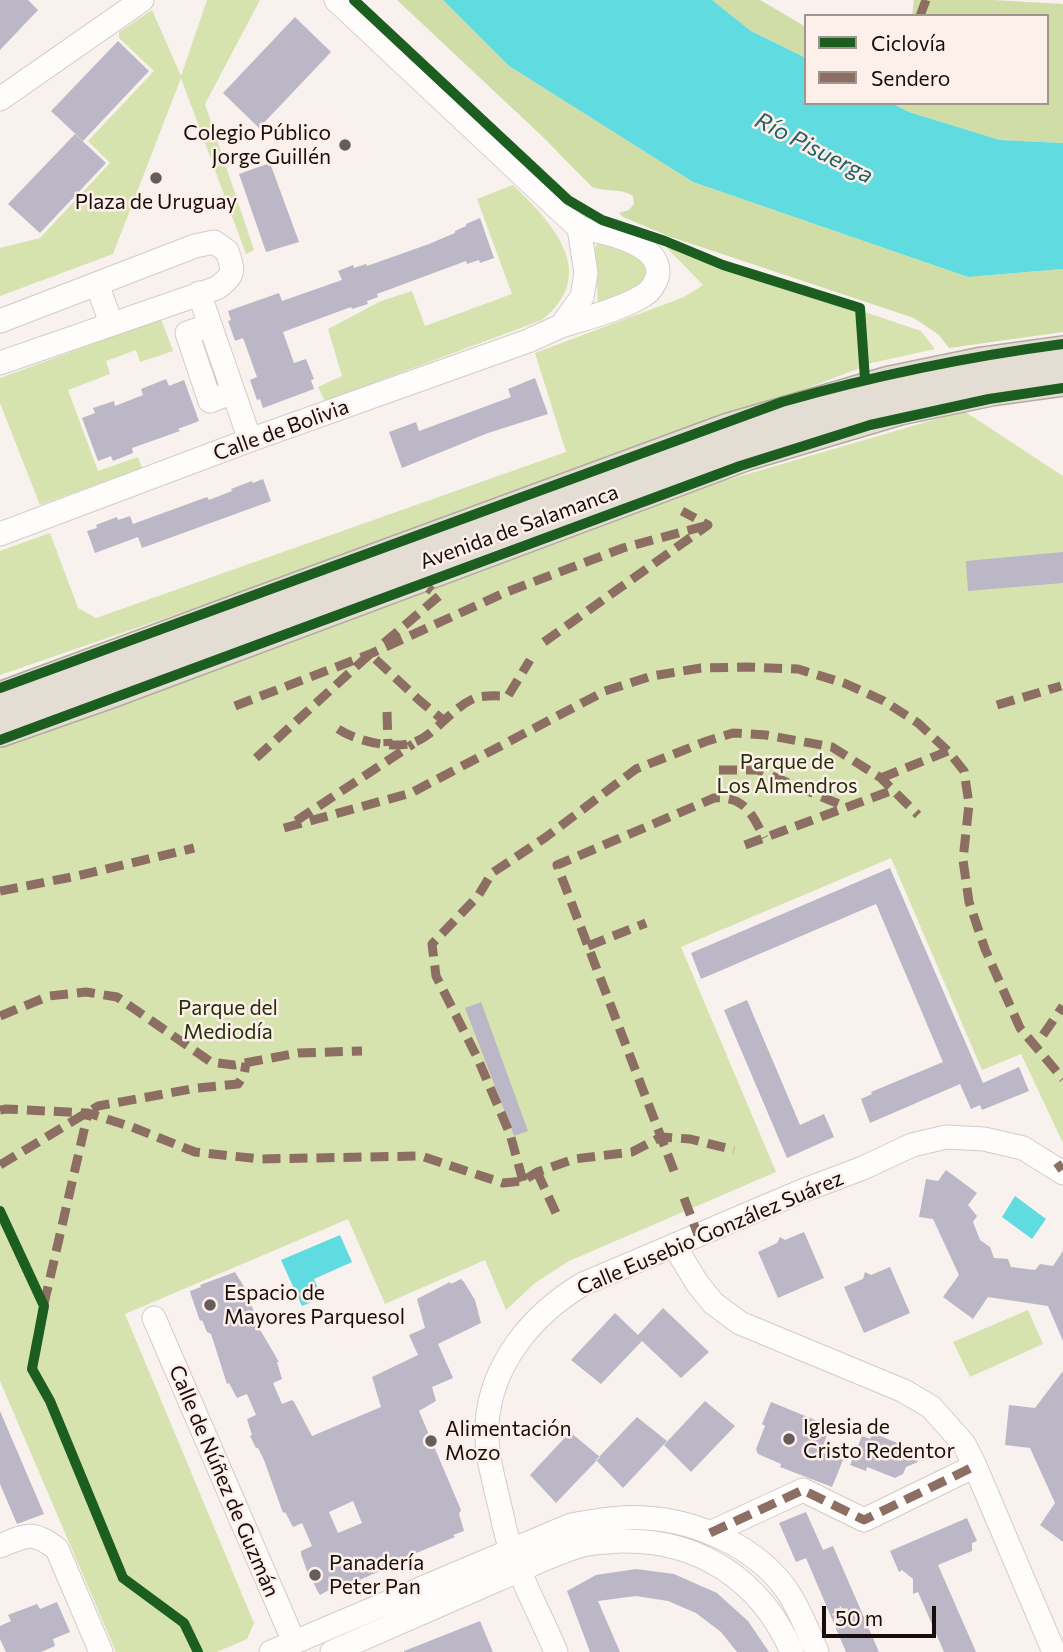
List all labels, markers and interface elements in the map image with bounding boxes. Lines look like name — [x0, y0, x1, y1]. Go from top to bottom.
legend — [804, 14, 1049, 105]
text: Ciclovía — [871, 30, 946, 55]
text: Sendero — [871, 65, 950, 90]
water label: Río Pisuerga — [750, 106, 878, 190]
place label: Colegio Público Jorge Guillén — [183, 120, 331, 170]
marker: Colegio Público Jorge Guillén — [337, 137, 353, 153]
marker: Plaza de Uruguay — [148, 170, 164, 186]
place label: Plaza de Uruguay — [75, 189, 237, 215]
street label: Calle de Bolivia — [210, 394, 352, 466]
street label: Avenida de Salamanca — [416, 479, 622, 575]
park label: Parque de Los Almendros — [716, 749, 858, 799]
park label: Parque del Mediodía — [178, 995, 278, 1045]
street label: Calle Eusebio González Suárez — [573, 1165, 847, 1301]
place label: Espacio de Mayores Parquesol — [224, 1280, 405, 1330]
marker: Espacio de Mayores Parquesol — [202, 1297, 218, 1313]
street label: Calle de Núñez de Guzmán — [164, 1361, 284, 1601]
place label: Iglesia de Cristo Redentor — [803, 1414, 955, 1464]
place label: Alimentación Mozo — [445, 1416, 572, 1466]
marker: Iglesia de Cristo Redentor — [781, 1431, 797, 1447]
marker: Alimentación Mozo — [423, 1433, 439, 1449]
place label: Panadería Peter Pan — [329, 1550, 424, 1600]
marker: Panadería Peter Pan — [307, 1567, 323, 1583]
scale bar — [825, 1592, 939, 1636]
text: 50 m — [835, 1605, 883, 1630]

